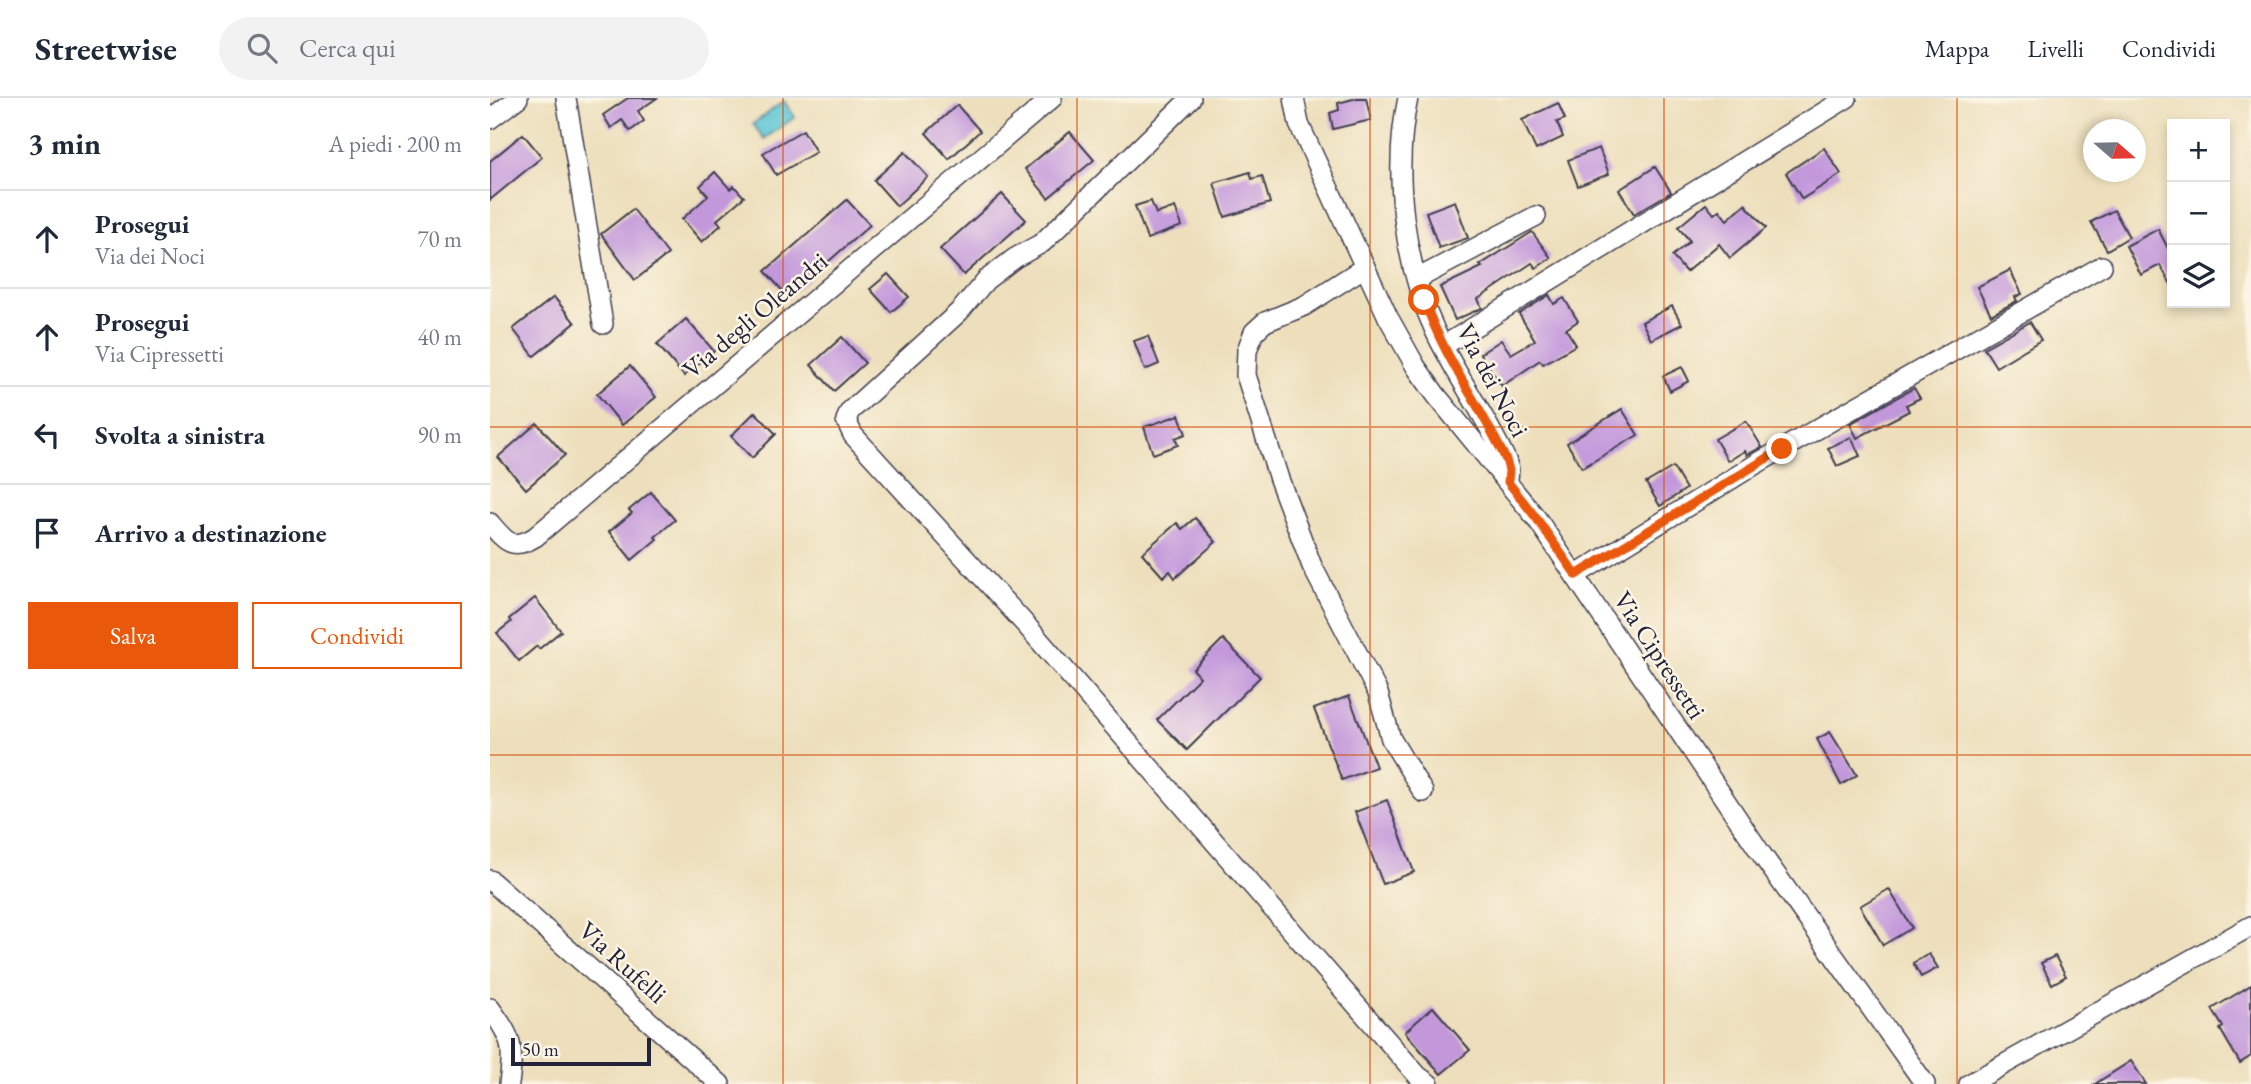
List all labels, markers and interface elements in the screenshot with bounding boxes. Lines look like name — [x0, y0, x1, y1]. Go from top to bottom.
search box — [219, 17, 709, 80]
text: Streetwise — [35, 27, 177, 70]
icon: search — [243, 29, 281, 67]
text: Cerca qui — [299, 31, 396, 65]
text: Mappa — [1925, 33, 1989, 64]
text: Livelli — [2027, 33, 2084, 64]
text: Condividi — [2122, 33, 2216, 64]
north arrow — [2083, 119, 2146, 182]
map controls — [2167, 119, 2230, 308]
button: + — [2167, 119, 2230, 182]
text: 3 min — [28, 124, 101, 163]
text: A piedi · 200 m — [328, 129, 462, 159]
button: − — [2167, 182, 2230, 245]
text: Prosegui — [95, 207, 190, 241]
icon: ahead — [28, 220, 66, 258]
text: 70 m — [417, 224, 462, 254]
text: Via dei Noci — [95, 241, 205, 271]
street label: Via degli Oleandri — [675, 244, 835, 386]
button: layers — [2167, 245, 2230, 308]
route start — [1408, 284, 1439, 315]
text: Prosegui — [95, 305, 190, 339]
street label: Via dei Noci — [1449, 317, 1537, 443]
icon: ahead — [28, 318, 66, 356]
text: 40 m — [417, 322, 462, 352]
text: Via Cipressetti — [95, 339, 224, 369]
icon: left — [28, 416, 66, 454]
text: Svolta a sinistra — [95, 418, 265, 452]
text: 90 m — [417, 420, 462, 450]
route end — [1766, 433, 1797, 464]
icon: arrive — [28, 514, 66, 552]
text: Arrivo a destinazione — [95, 516, 327, 550]
street label: Via Cipressetti — [1606, 585, 1714, 725]
button: Salva — [28, 602, 238, 669]
button: Condividi — [252, 602, 462, 669]
street label: Via Rufelli — [572, 913, 674, 1011]
scale bar — [511, 1035, 651, 1067]
text: 50 m — [522, 1037, 559, 1062]

